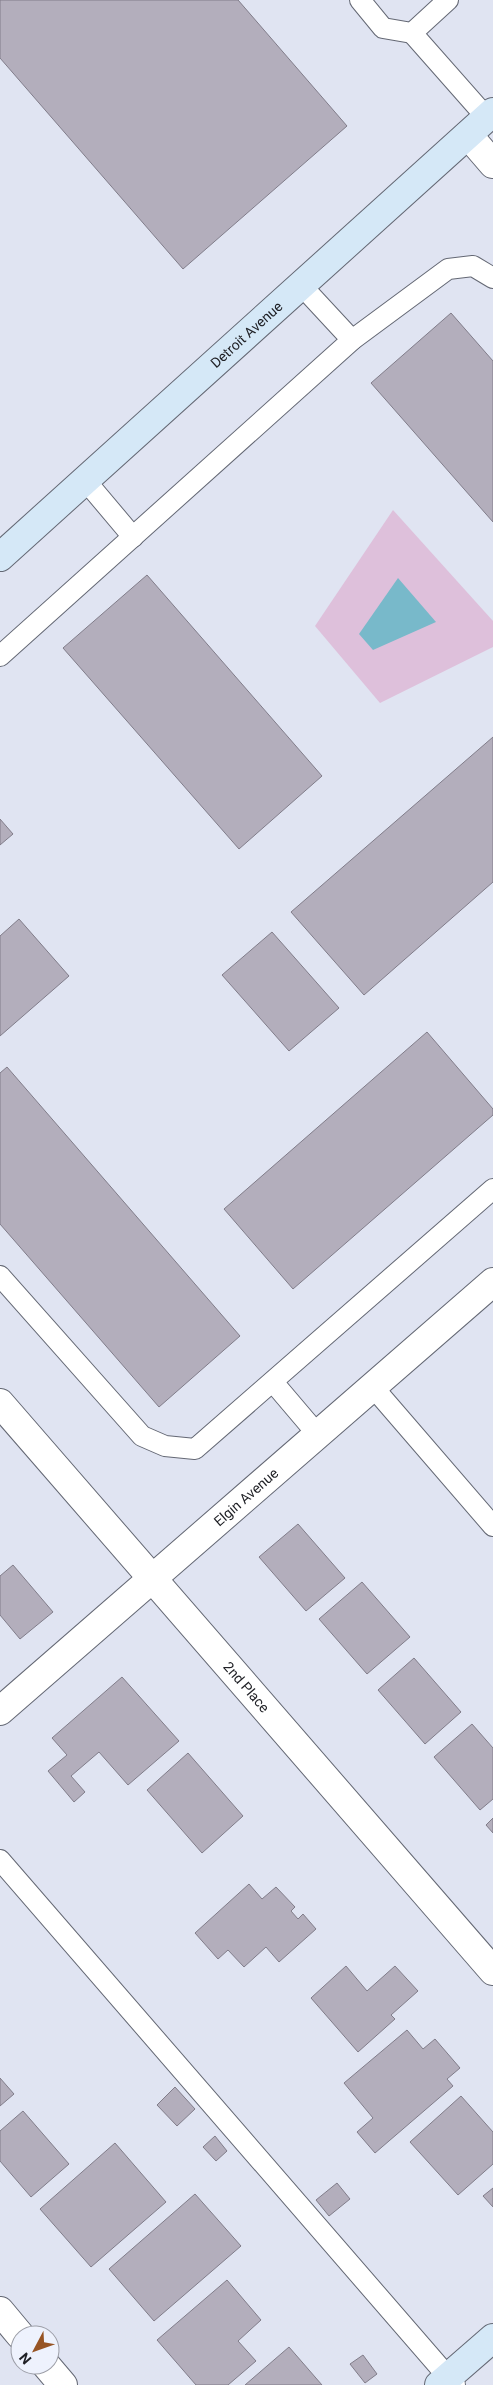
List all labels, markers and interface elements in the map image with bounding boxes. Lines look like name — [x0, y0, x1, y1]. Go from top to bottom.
street label: Detroit Avenue — [207, 298, 286, 371]
street label: Elgin Avenue — [211, 1465, 281, 1529]
street label: 2nd Place — [220, 1658, 273, 1715]
north arrow — [10, 2325, 60, 2375]
text: N — [16, 2350, 34, 2368]

